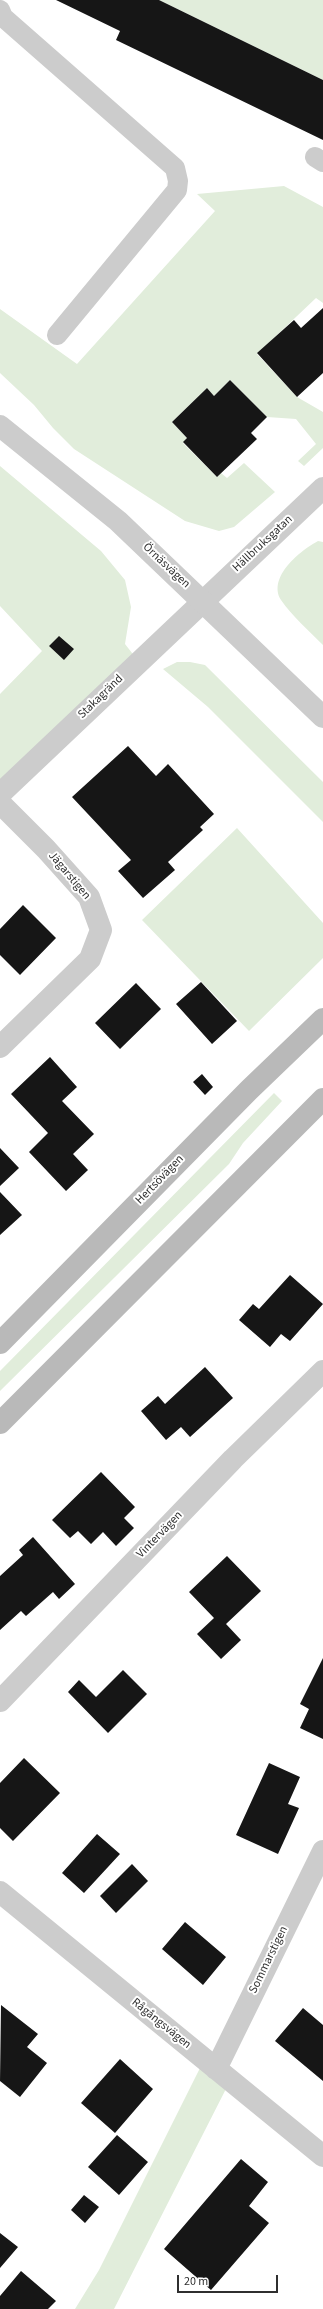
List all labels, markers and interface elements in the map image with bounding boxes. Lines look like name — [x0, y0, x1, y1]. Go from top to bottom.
street label: Hällbruksgatan — [230, 513, 296, 575]
street label: Örnäsvägen — [139, 540, 193, 592]
street label: Stakagränd — [75, 672, 127, 722]
street label: Jägarstigen — [45, 849, 93, 903]
street label: Hertsövägen — [133, 1152, 187, 1208]
street label: Vintervägen — [134, 1508, 186, 1562]
street label: Sommarstigen — [246, 1924, 292, 1996]
street label: Rågångsvägen — [128, 1996, 194, 2052]
scale bar — [179, 2267, 280, 2293]
text: 20 m — [184, 2273, 208, 2290]

